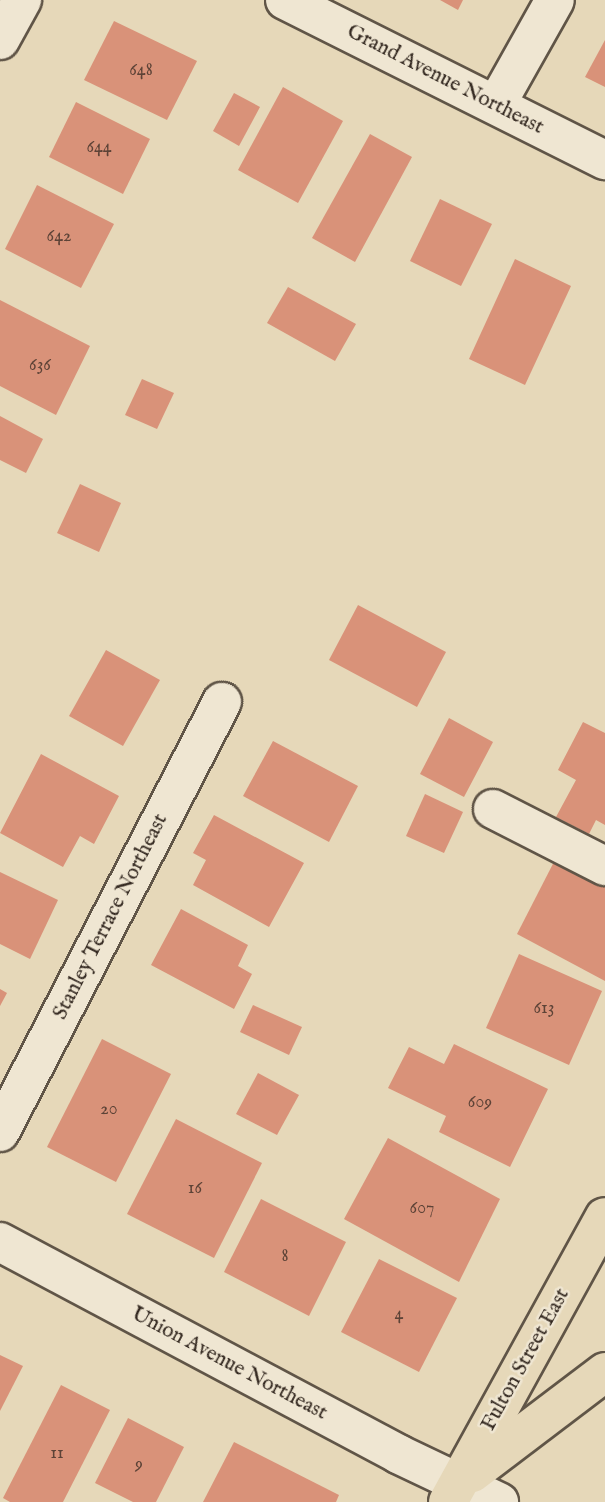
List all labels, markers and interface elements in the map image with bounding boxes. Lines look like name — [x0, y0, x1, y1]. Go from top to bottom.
street label: Grand Avenue Northeast — [342, 19, 548, 141]
house number: 648 — [129, 60, 153, 82]
house number: 644 — [86, 137, 112, 159]
house number: 642 — [47, 226, 71, 248]
house number: 636 — [29, 355, 51, 377]
street label: Stanley Terrace Northeast — [48, 810, 174, 1024]
house number: 613 — [534, 998, 554, 1020]
house number: 609 — [468, 1092, 492, 1114]
house number: 20 — [100, 1099, 118, 1121]
house number: 16 — [188, 1178, 202, 1200]
house number: 607 — [410, 1198, 434, 1220]
house number: 8 — [281, 1246, 289, 1268]
street label: Fulton Street East — [476, 1284, 576, 1436]
street label: Union Avenue Northeast — [127, 1302, 331, 1426]
house number: 4 — [395, 1304, 403, 1326]
house number: 11 — [50, 1443, 64, 1465]
house number: 9 — [135, 1454, 143, 1476]

